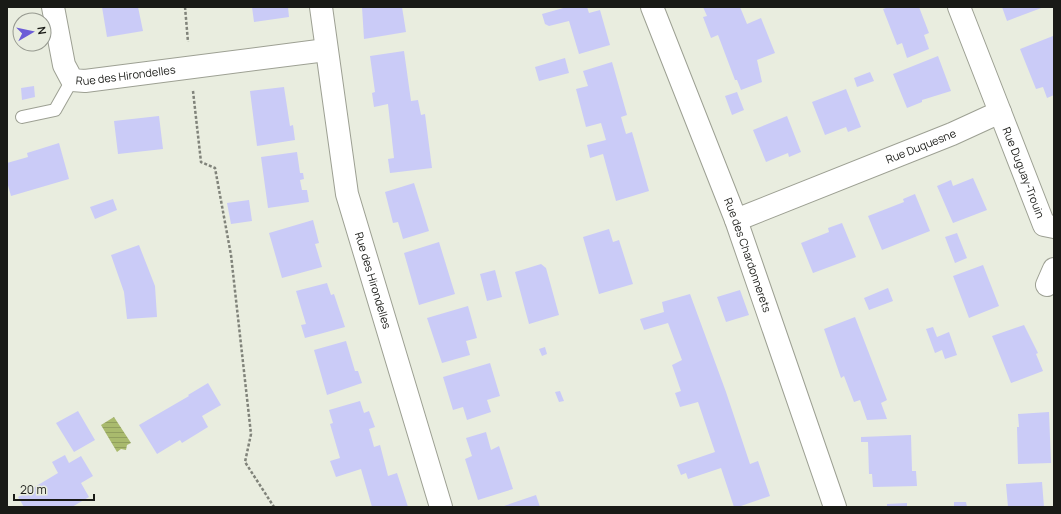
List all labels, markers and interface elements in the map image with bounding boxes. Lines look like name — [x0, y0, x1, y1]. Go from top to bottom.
north arrow — [12, 12, 52, 52]
text: N — [34, 25, 50, 36]
street label: Rue des Hirondelles — [75, 61, 176, 88]
street label: Rue Duquesne — [883, 125, 959, 167]
street label: Rue Duguay-Trouin — [1000, 125, 1049, 220]
street label: Rue des Chardonnerets — [721, 195, 775, 314]
street label: Rue des Hirondelles — [352, 230, 395, 331]
scale bar — [14, 476, 94, 502]
text: 20 m — [20, 481, 47, 498]

